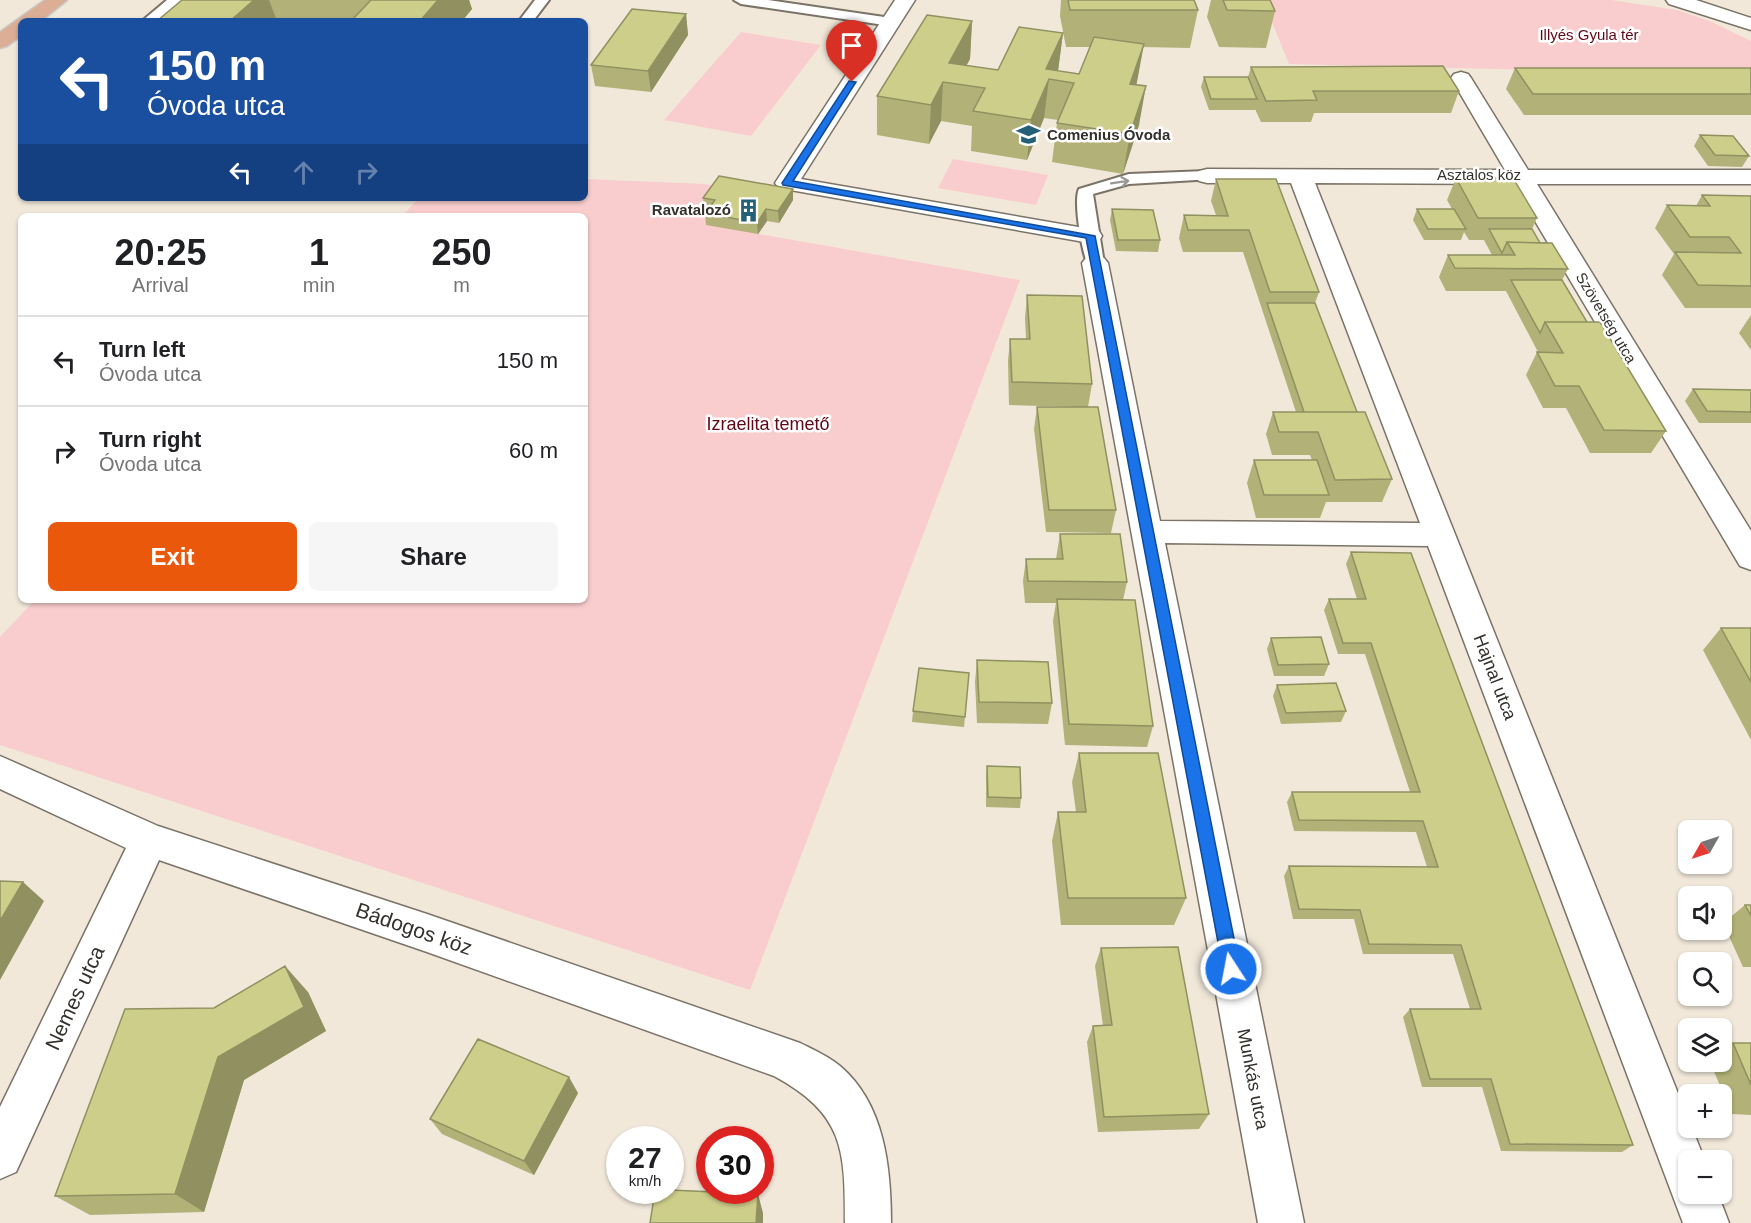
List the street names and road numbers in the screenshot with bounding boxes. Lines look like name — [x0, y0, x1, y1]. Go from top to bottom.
street label: Asztalos köz — [1437, 166, 1521, 183]
street label: Szövetség utca — [1573, 269, 1640, 367]
street label: Hajnal utca — [1470, 631, 1521, 724]
street label: Bádogos köz — [353, 898, 475, 959]
street label: Nemes utca — [40, 942, 109, 1053]
street label: Munkás utca — [1233, 1027, 1273, 1132]

